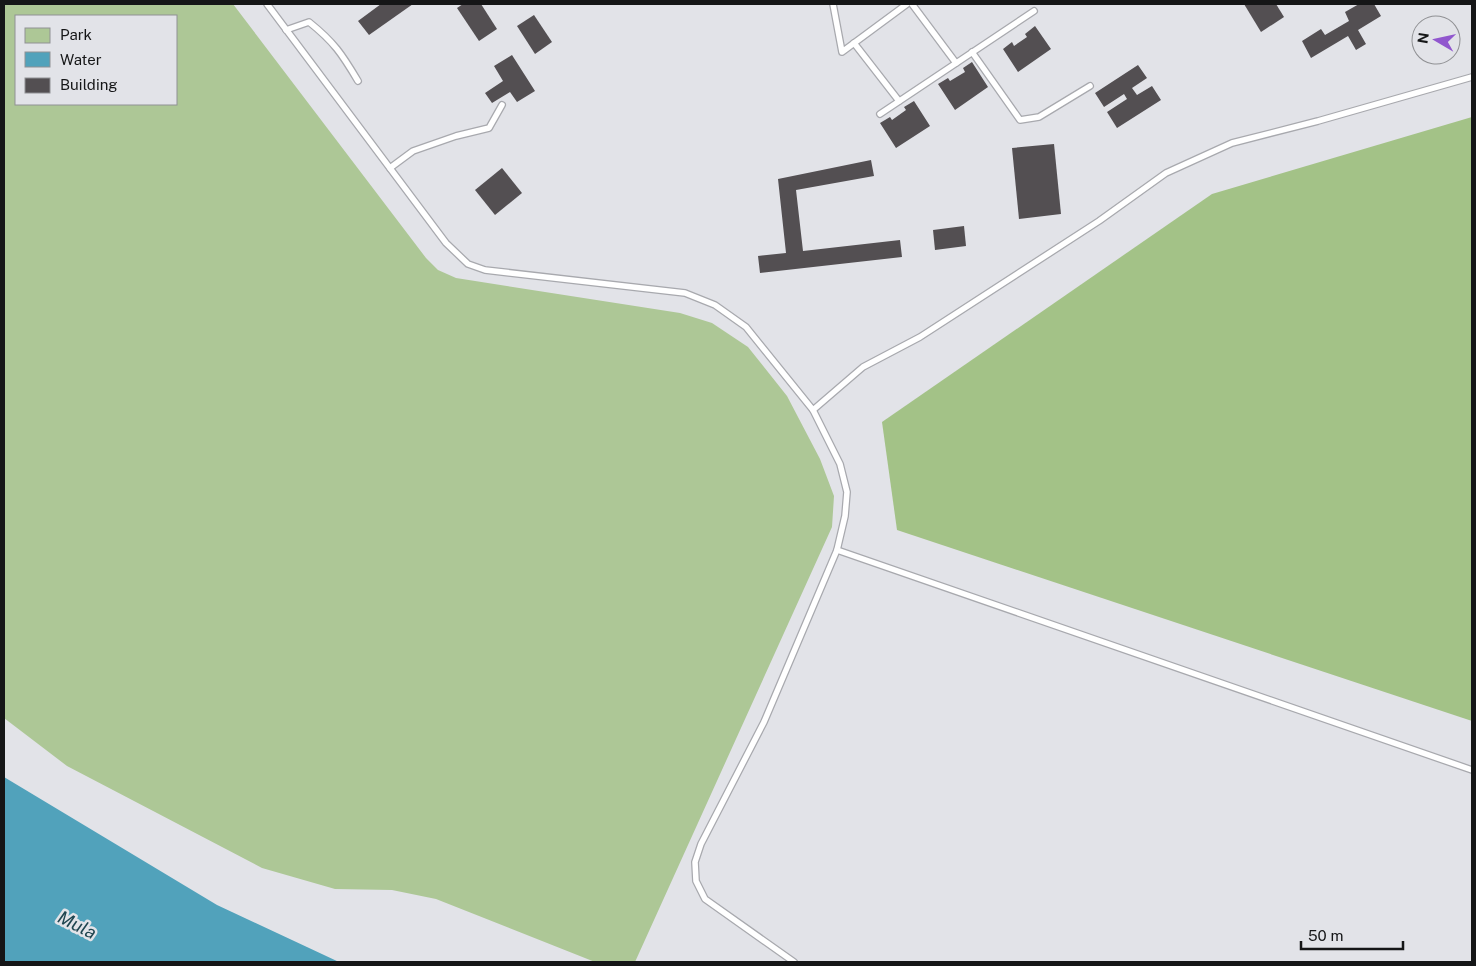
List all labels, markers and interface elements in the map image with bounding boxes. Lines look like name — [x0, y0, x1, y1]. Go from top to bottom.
legend — [15, 15, 178, 105]
north arrow — [1411, 15, 1461, 65]
text: Park — [60, 26, 92, 43]
text: N — [1414, 31, 1432, 45]
text: Water — [60, 51, 102, 68]
text: Building — [60, 76, 118, 93]
water label: Mula — [54, 906, 100, 943]
scale bar — [1301, 918, 1404, 950]
text: 50 m — [1308, 927, 1343, 944]

